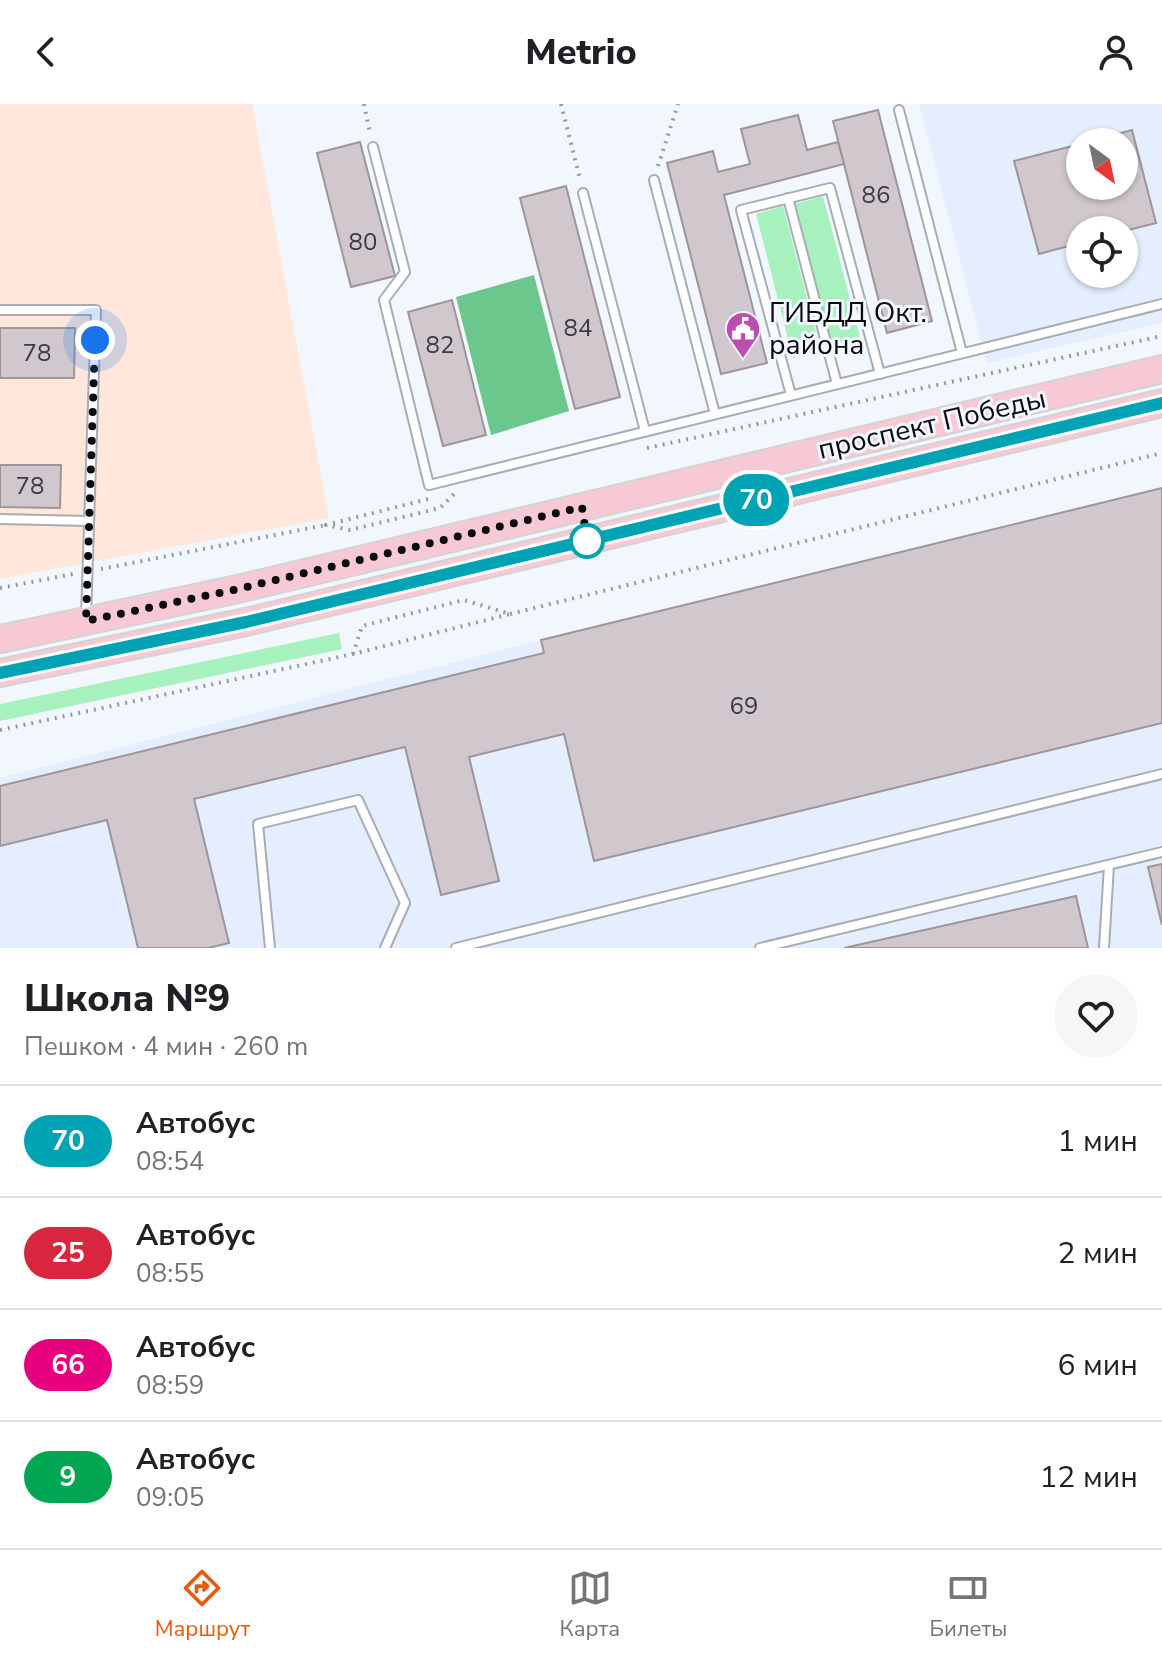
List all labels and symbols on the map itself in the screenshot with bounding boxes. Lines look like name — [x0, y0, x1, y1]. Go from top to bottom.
north arrow — [1066, 128, 1138, 200]
house number: 86 — [862, 179, 890, 211]
house number: 80 — [349, 226, 377, 258]
place label: ГИБДД Окт. района — [769, 294, 927, 364]
public building icon: ГИБДД Окт. района — [724, 310, 762, 360]
house number: 84 — [564, 312, 592, 344]
your location — [75, 320, 115, 360]
house number: 82 — [426, 329, 454, 361]
house number: 78 — [23, 337, 51, 369]
street label: проспект Победы — [814, 379, 1050, 469]
house number: 78 — [16, 470, 44, 502]
line badge: 70 — [720, 474, 792, 526]
unlabelled marker — [570, 524, 604, 558]
house number: 69 — [730, 690, 758, 722]

